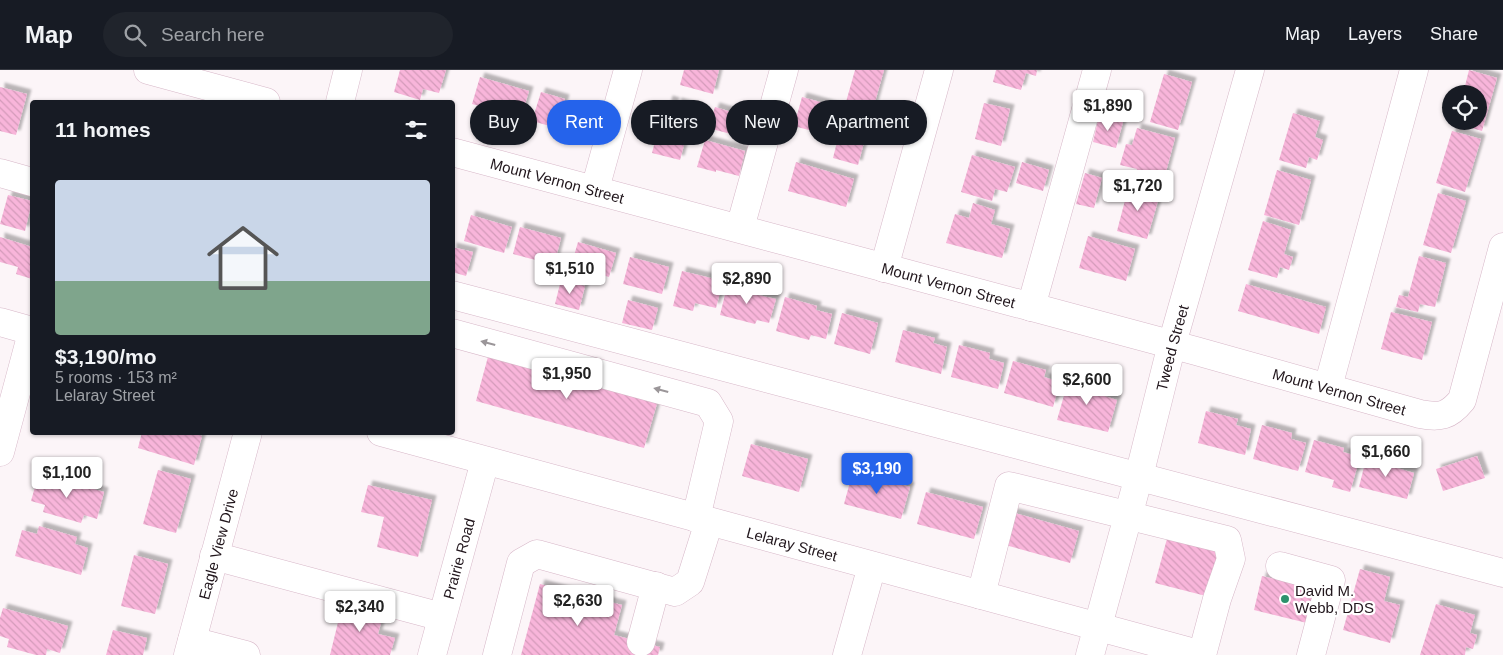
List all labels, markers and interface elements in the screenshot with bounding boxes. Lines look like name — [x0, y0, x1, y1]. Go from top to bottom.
search box — [103, 12, 453, 57]
text: Map — [25, 21, 73, 48]
icon: search — [121, 21, 149, 49]
text: Search here — [161, 24, 265, 45]
text: Map — [1285, 24, 1320, 44]
text: Layers — [1348, 24, 1402, 44]
text: Share — [1430, 24, 1478, 44]
map controls — [1442, 85, 1487, 130]
button: locate — [1442, 85, 1487, 130]
pin: $1,890 — [1067, 90, 1149, 132]
text: $1,890 — [1084, 97, 1132, 114]
chip: Buy — [470, 100, 537, 145]
chip: Rent — [547, 100, 621, 145]
chip: Filters — [631, 100, 716, 145]
chip: New — [726, 100, 798, 145]
chip: Apartment — [808, 100, 927, 145]
icon: filters — [402, 116, 430, 144]
text: 11 homes — [55, 118, 151, 141]
street label: Mount Vernon Street — [489, 154, 627, 206]
pin: $1,720 — [1097, 170, 1179, 212]
text: $1,720 — [1114, 177, 1162, 194]
icon: home — [198, 213, 288, 303]
pin: $1,510 — [529, 252, 611, 295]
street label: Mount Vernon Street — [880, 259, 1018, 311]
text: $1,510 — [546, 260, 594, 277]
pin: $2,890 — [706, 262, 788, 305]
text: $2,890 — [723, 270, 771, 287]
street label: Tweed Street — [1152, 302, 1192, 392]
one-way arrow — [480, 338, 495, 346]
text: $3,190/mo — [55, 345, 157, 368]
pin: $1,950 — [526, 358, 608, 400]
pin: $2,600 — [1046, 364, 1128, 406]
street label: Mount Vernon Street — [1271, 364, 1409, 418]
text: $1,950 — [543, 365, 591, 382]
text: 5 rooms · 153 m² — [55, 369, 177, 386]
text: $2,600 — [1063, 371, 1111, 388]
one-way arrow — [654, 386, 669, 394]
text: Lelaray Street — [55, 387, 155, 404]
pin: $1,660 — [1345, 436, 1427, 478]
text: $1,660 — [1362, 443, 1410, 460]
pin: $3,190 — [836, 452, 918, 495]
pin: $1,100 — [26, 456, 108, 499]
text: $3,190 — [853, 460, 901, 477]
text: $1,100 — [43, 464, 91, 481]
street label: Eagle View Drive — [195, 487, 241, 601]
street label: Prairie Road — [439, 516, 478, 601]
street label: Lelaray Street — [745, 523, 840, 564]
place label: David M. Webb, DDS — [1295, 582, 1374, 616]
pin: $2,630 — [537, 584, 619, 627]
pin: $2,340 — [319, 590, 401, 633]
text: $2,630 — [554, 592, 602, 609]
marker: David M. Webb, DDS — [1279, 593, 1291, 605]
text: $2,340 — [336, 598, 384, 615]

